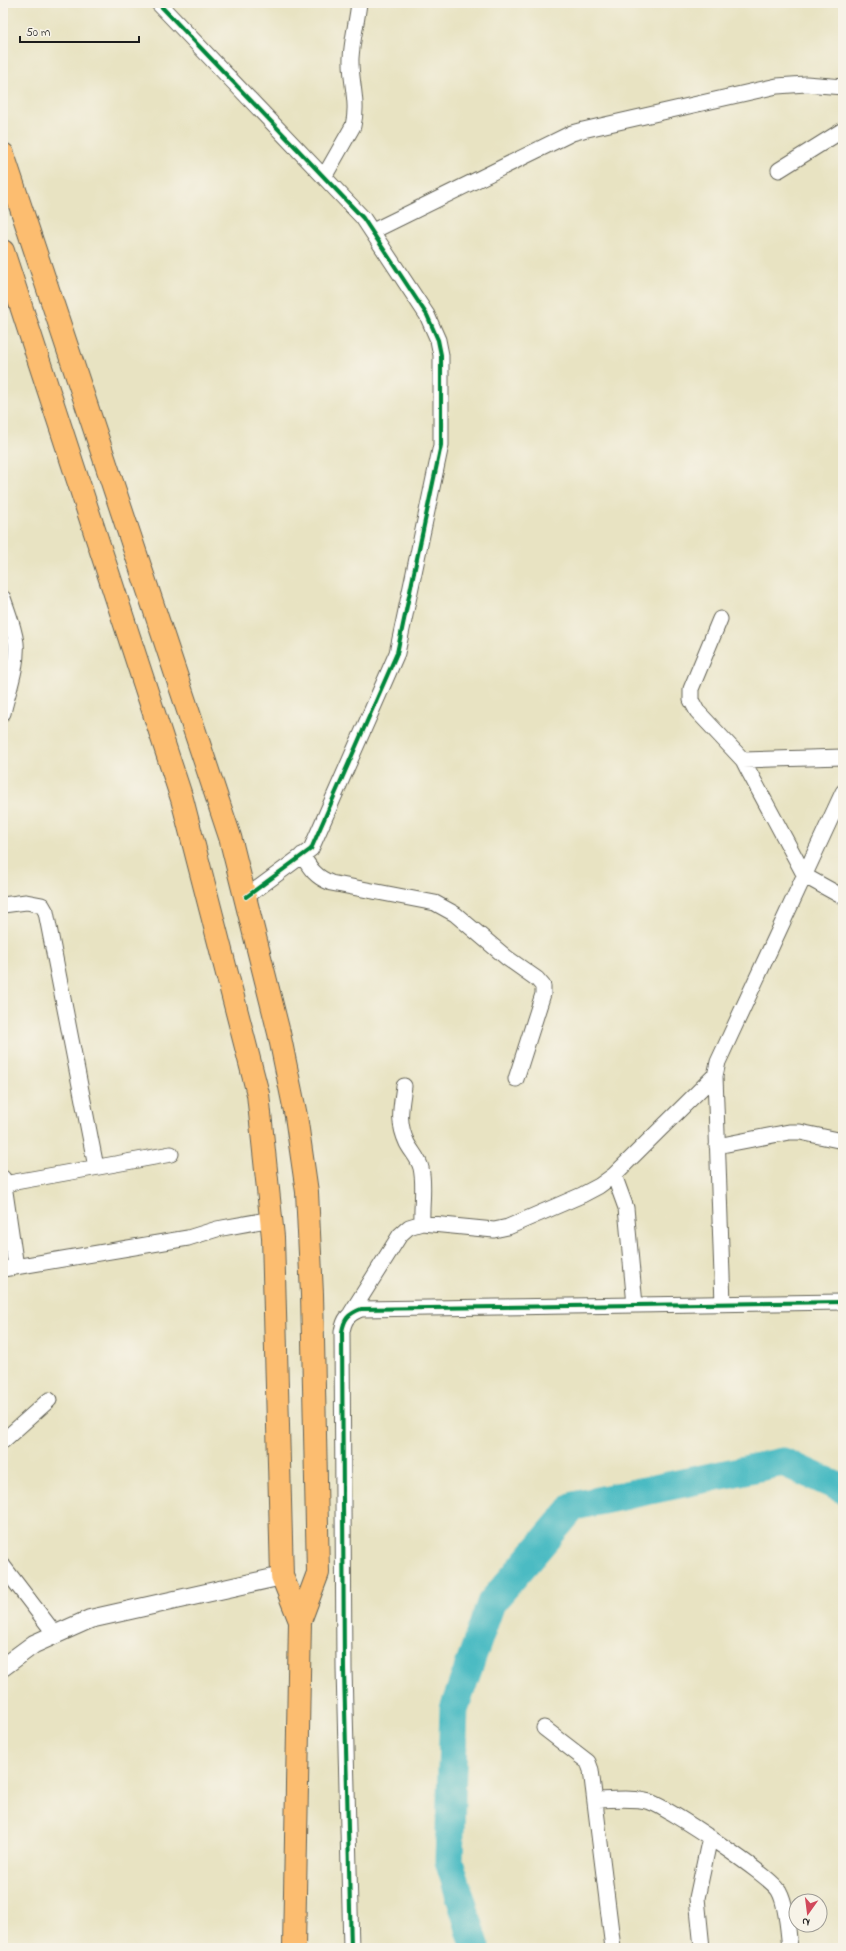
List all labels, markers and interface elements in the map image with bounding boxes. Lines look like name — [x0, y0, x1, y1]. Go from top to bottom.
scale bar — [20, 18, 139, 44]
text: 50 m — [26, 24, 50, 42]
north arrow — [788, 1893, 828, 1933]
text: N — [800, 1913, 811, 1930]

